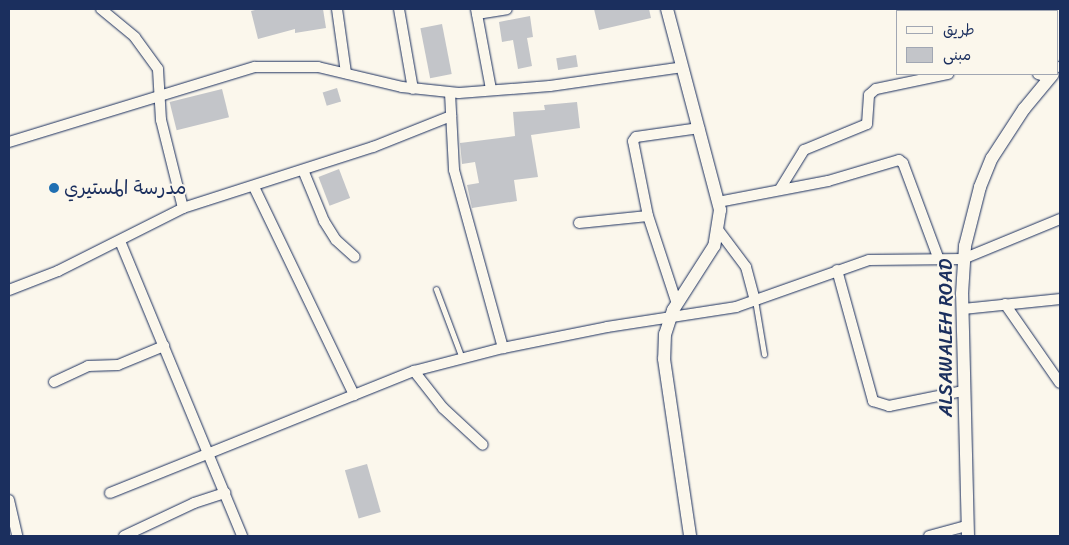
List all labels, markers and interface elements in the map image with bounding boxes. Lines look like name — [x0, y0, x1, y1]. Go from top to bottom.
legend — [896, 10, 1059, 75]
text: طريق — [943, 17, 975, 43]
text: مبنى — [943, 42, 971, 68]
place label: مدرسة المستيري — [64, 177, 186, 199]
marker: مدرسة المستيري — [48, 182, 60, 194]
street label: ALSAWALEH ROAD — [935, 259, 957, 417]

